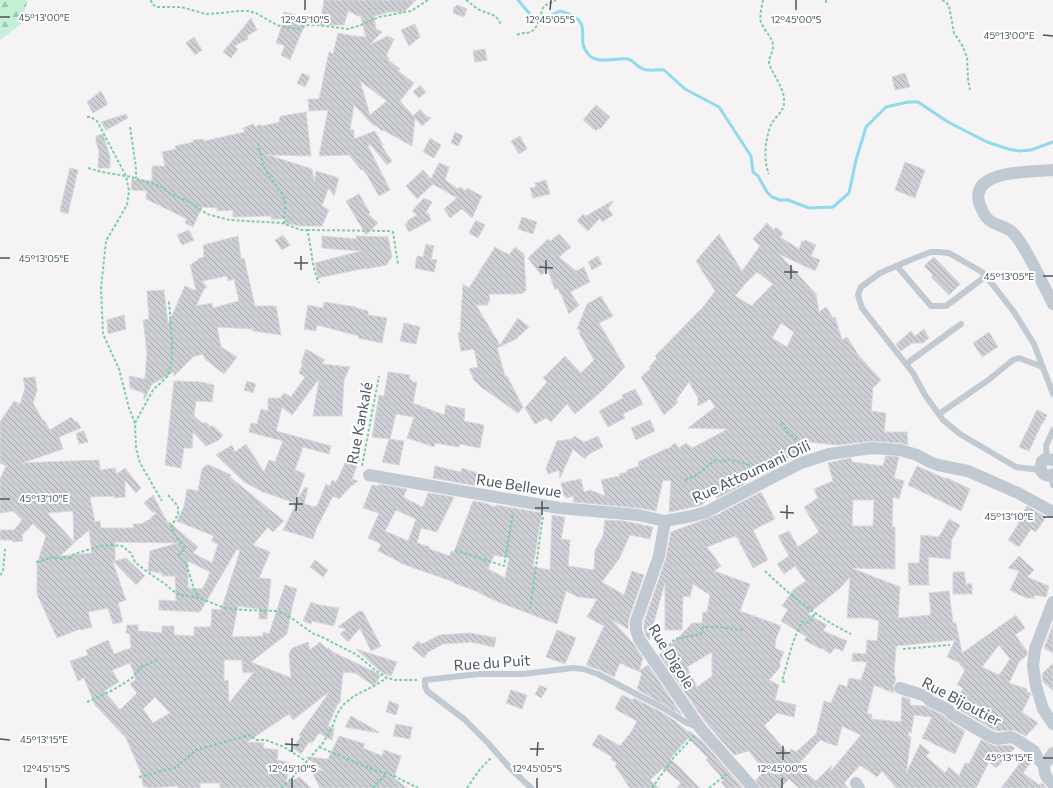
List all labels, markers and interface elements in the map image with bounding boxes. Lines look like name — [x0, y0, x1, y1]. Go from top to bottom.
text: 45°13'00"E — [18, 11, 70, 23]
text: 12°45'10"S — [281, 13, 330, 25]
text: 12°45'05"S — [525, 13, 575, 25]
text: 12°45'00"S — [770, 13, 822, 25]
text: 45°13'00"E — [983, 29, 1035, 41]
text: 45°13'05"E — [19, 252, 69, 264]
text: 45°13'05"E — [984, 270, 1034, 282]
street label: Rue Kankalé — [342, 380, 376, 466]
street label: Rue Attoumani Oili — [689, 436, 813, 506]
street label: Rue Bellevue — [475, 469, 563, 501]
text: 45°13'10"E — [20, 492, 69, 504]
text: 45°13'10"E — [985, 510, 1034, 522]
street label: Rue Digole — [645, 620, 699, 692]
street label: Rue du Puit — [453, 650, 531, 674]
street label: Rue Bijoutier — [919, 672, 1005, 730]
text: 45°13'15"E — [20, 733, 68, 745]
text: 45°13'15"E — [985, 751, 1033, 763]
text: 12°45'15"S — [22, 762, 70, 774]
text: 12°45'10"S — [268, 762, 317, 774]
text: 12°45'05"S — [512, 762, 562, 774]
text: 12°45'00"S — [756, 762, 808, 774]

